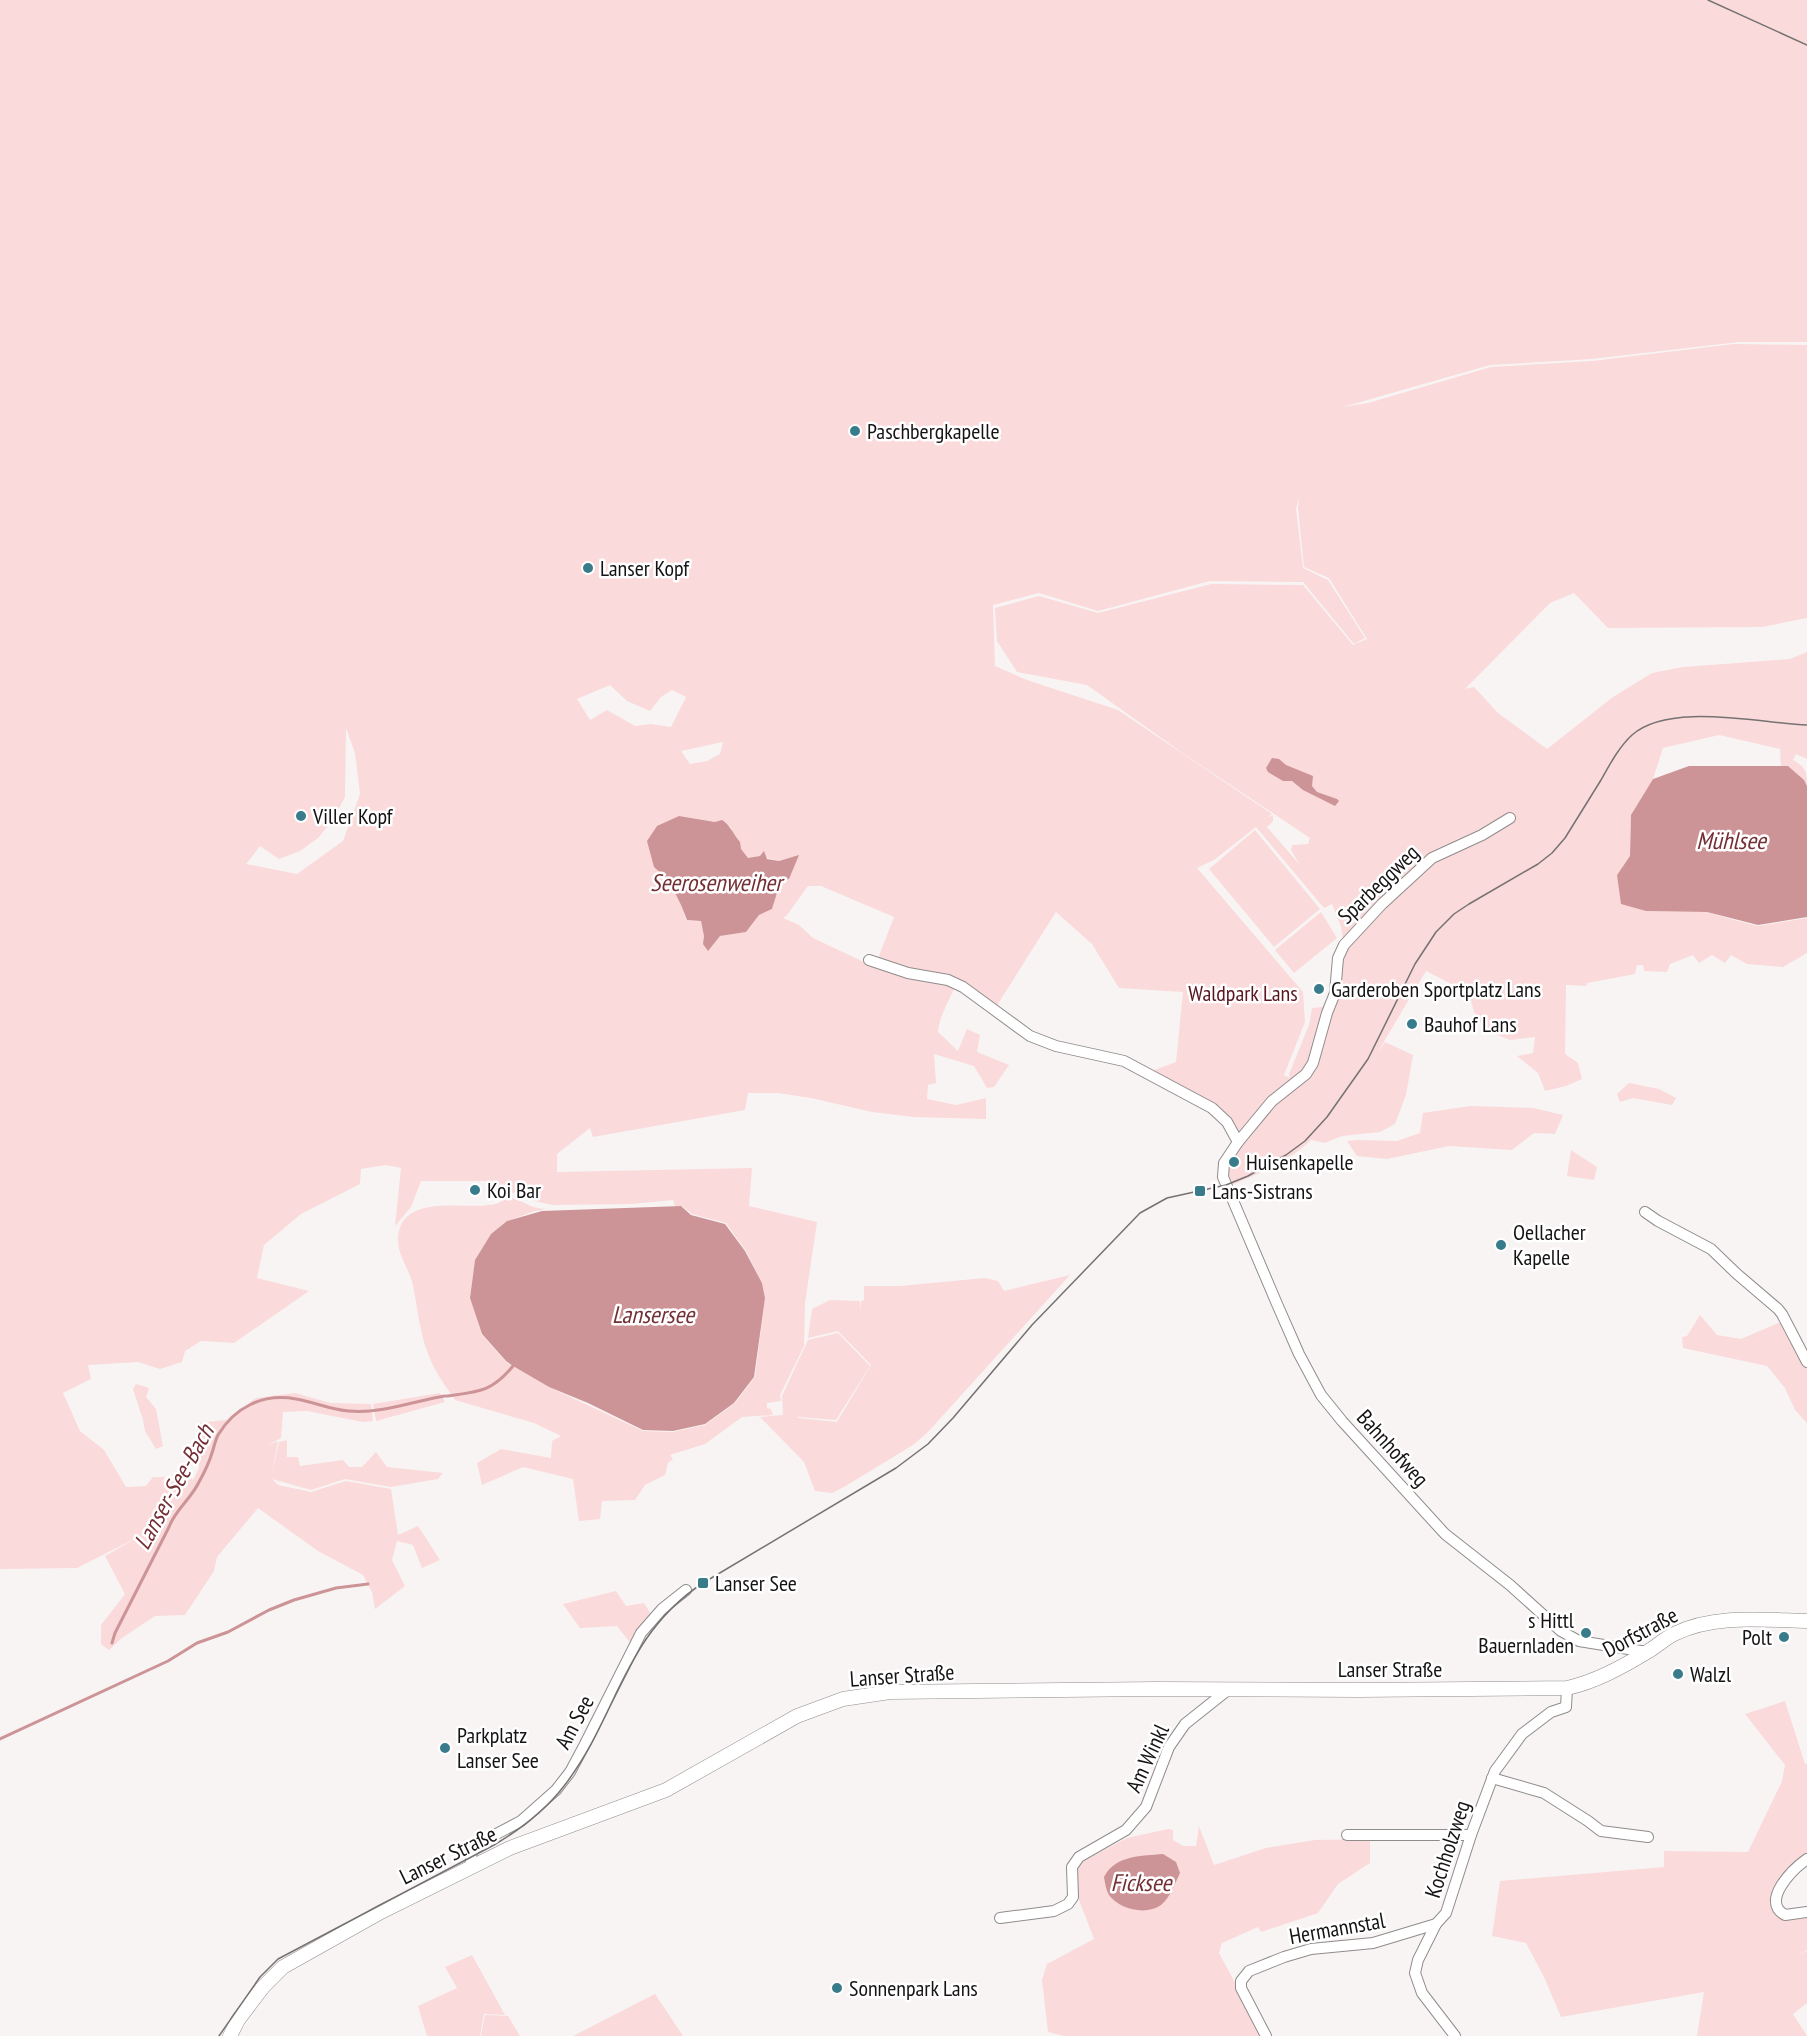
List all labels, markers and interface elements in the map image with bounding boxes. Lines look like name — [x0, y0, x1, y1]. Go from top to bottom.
place label: Paschbergkapelle — [867, 417, 1000, 445]
marker: Paschbergkapelle — [848, 424, 862, 438]
place label: Lanser Kopf — [600, 554, 690, 582]
marker: Lanser Kopf — [581, 561, 595, 575]
place label: Viller Kopf — [312, 802, 394, 830]
marker: Viller Kopf — [294, 809, 308, 823]
water label: Mühlsee — [1696, 825, 1768, 856]
street label: Sparbeggweg — [1331, 838, 1425, 930]
water label: Seerosenweiher — [650, 867, 785, 898]
place label: Garderoben Sportplatz Lans — [1331, 975, 1541, 1003]
park label: Waldpark Lans — [1188, 979, 1298, 1007]
marker: Garderoben Sportplatz Lans — [1312, 982, 1326, 996]
place label: Bauhof Lans — [1424, 1010, 1517, 1038]
marker: Bauhof Lans — [1405, 1017, 1419, 1031]
place label: Huisenkapelle — [1246, 1148, 1354, 1176]
marker: Huisenkapelle — [1227, 1155, 1241, 1169]
place label: Koi Bar — [487, 1176, 541, 1204]
place label: Lans-Sistrans — [1212, 1177, 1313, 1205]
marker: Koi Bar — [468, 1183, 482, 1197]
marker: Lans-Sistrans — [1193, 1184, 1207, 1198]
place label: Oellacher Kapelle — [1513, 1218, 1586, 1271]
marker: Oellacher Kapelle — [1494, 1238, 1508, 1252]
water label: Lansersee — [612, 1299, 696, 1330]
street label: Bahnhofweg — [1351, 1404, 1435, 1492]
water label: Lanser-See-Bach — [126, 1418, 221, 1555]
place label: Lanser See — [715, 1569, 797, 1597]
marker: Lanser See — [696, 1576, 710, 1590]
street label: Dorfstraße — [1598, 1601, 1682, 1663]
place label: s Hittl Bauernladen — [1478, 1606, 1575, 1659]
place label: Polt — [1742, 1623, 1772, 1651]
marker: s Hittl Bauernladen — [1579, 1626, 1593, 1640]
marker: Polt — [1777, 1630, 1791, 1644]
street label: Lanser Straße — [1338, 1655, 1442, 1683]
street label: Lanser Straße — [849, 1657, 955, 1693]
place label: Walzl — [1690, 1660, 1732, 1688]
marker: Walzl — [1671, 1667, 1685, 1681]
street label: Am See — [548, 1690, 600, 1754]
street label: Am Winkl — [1119, 1719, 1175, 1797]
place label: Parkplatz Lanser See — [457, 1721, 539, 1774]
marker: Parkplatz Lanser See — [438, 1741, 452, 1755]
street label: Kochholzweg — [1418, 1797, 1476, 1901]
street label: Lanser Straße — [395, 1819, 501, 1891]
water label: Ficksee — [1111, 1867, 1173, 1898]
street label: Hermannstal — [1287, 1906, 1388, 1950]
place label: Sonnenpark Lans — [849, 1974, 978, 2002]
marker: Sonnenpark Lans — [830, 1981, 844, 1995]

